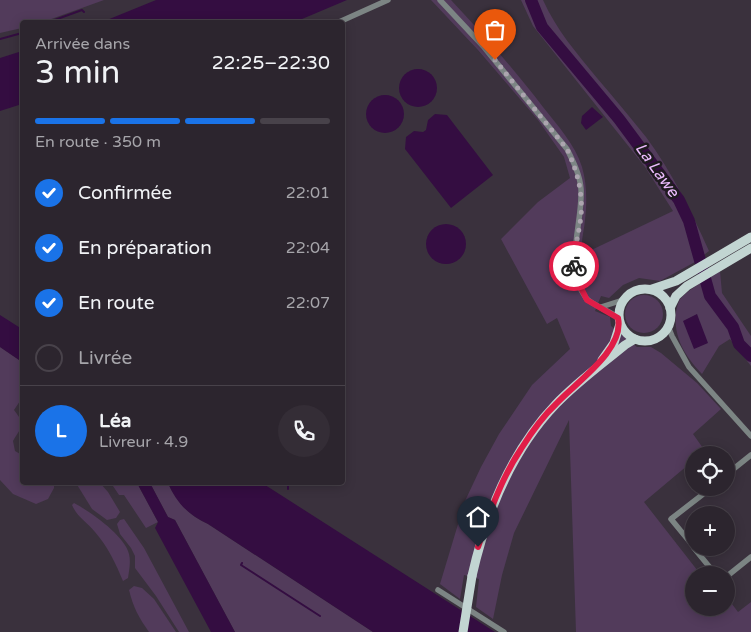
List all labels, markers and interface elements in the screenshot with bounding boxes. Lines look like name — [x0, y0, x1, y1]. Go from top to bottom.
pin — [474, 9, 516, 60]
icon: bag — [481, 16, 509, 44]
text: Arrivée dans — [35, 34, 130, 54]
text: 22:25–22:30 — [212, 52, 330, 74]
text: 3 min — [35, 54, 120, 92]
text: En route · 350 m — [35, 132, 161, 152]
water label: La Lawe — [631, 139, 684, 202]
icon: check — [35, 179, 63, 207]
text: Confirmée — [78, 182, 172, 204]
text: 22:01 — [286, 183, 330, 203]
icon: check — [35, 234, 63, 262]
text: En préparation — [78, 237, 212, 259]
text: 22:04 — [286, 238, 330, 258]
courier — [549, 241, 599, 291]
icon: bike — [560, 252, 588, 280]
icon: check — [35, 289, 63, 317]
text: En route — [78, 292, 155, 314]
text: 22:07 — [286, 293, 330, 313]
text: Livrée — [78, 347, 132, 369]
button: phone — [278, 405, 330, 457]
text: Léa — [99, 410, 131, 432]
text: L — [56, 420, 66, 442]
text: Livreur · 4.9 — [99, 432, 188, 452]
map controls — [685, 446, 735, 616]
button: locate — [685, 446, 735, 496]
pin — [457, 496, 499, 547]
icon: home — [464, 503, 492, 531]
button: + — [685, 506, 735, 556]
button: − — [685, 566, 735, 616]

